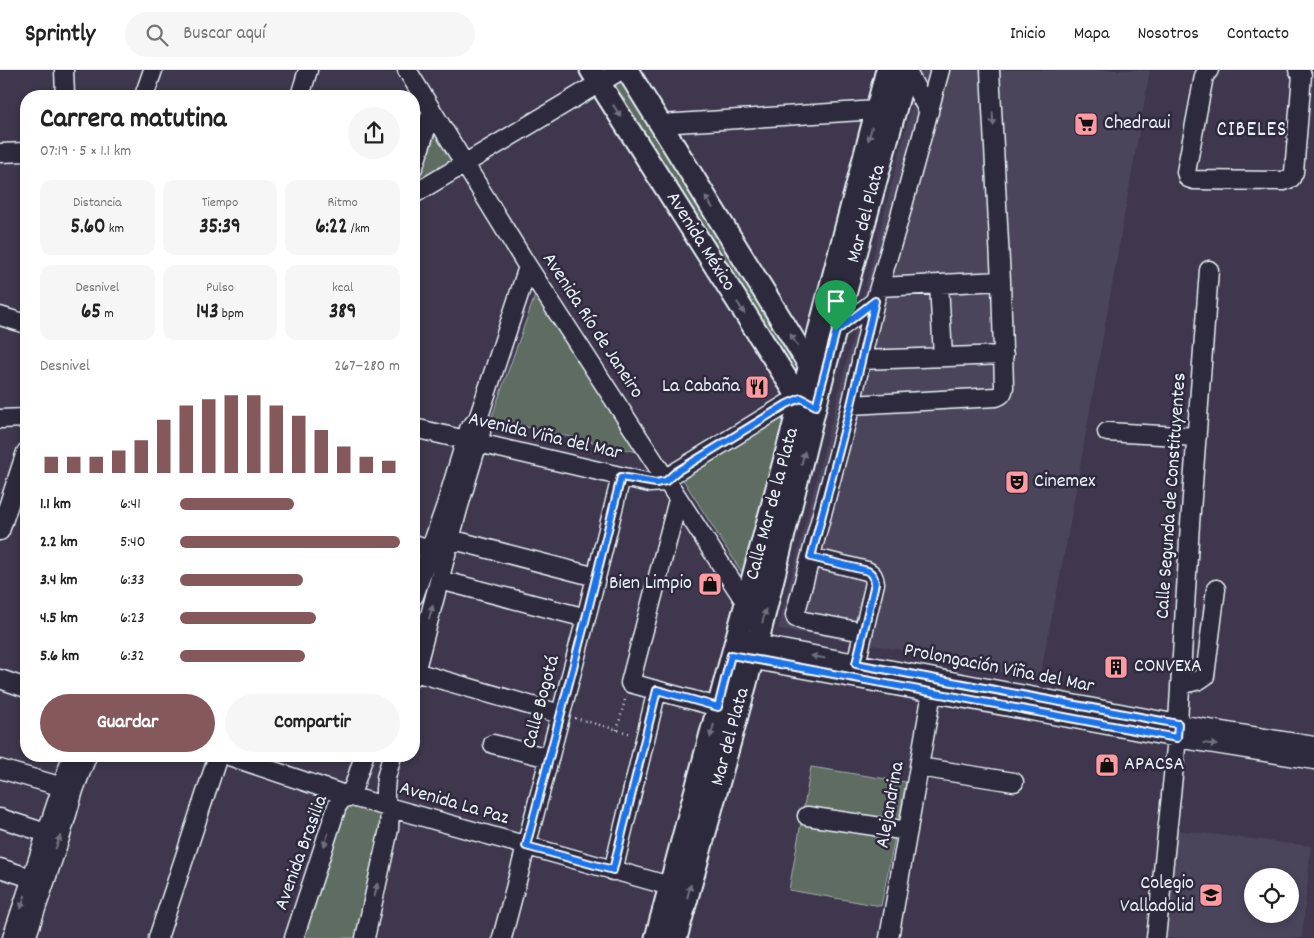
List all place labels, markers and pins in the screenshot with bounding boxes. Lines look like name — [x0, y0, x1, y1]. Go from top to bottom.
place label: Chedraui — [1104, 110, 1171, 138]
supermarket icon: Chedraui — [1073, 111, 1099, 137]
pin — [815, 280, 857, 331]
place label: La Cabaña — [662, 373, 741, 401]
restaurant icon: La Cabaña — [744, 374, 770, 400]
place label: Cinemex — [1034, 468, 1096, 496]
theatre icon: Cinemex — [1004, 469, 1030, 495]
place label: Bien Limpio — [609, 570, 692, 598]
shop icon: Bien Limpio — [697, 571, 723, 597]
place label: CONVEXA — [1134, 653, 1202, 681]
building icon: CONVEXA — [1103, 654, 1129, 680]
place label: APACSA — [1124, 751, 1185, 779]
shop icon: APACSA — [1094, 752, 1120, 778]
place label: Colegio Valladolid — [1120, 870, 1194, 921]
school or university icon: Colegio Valladolid — [1198, 882, 1224, 908]

